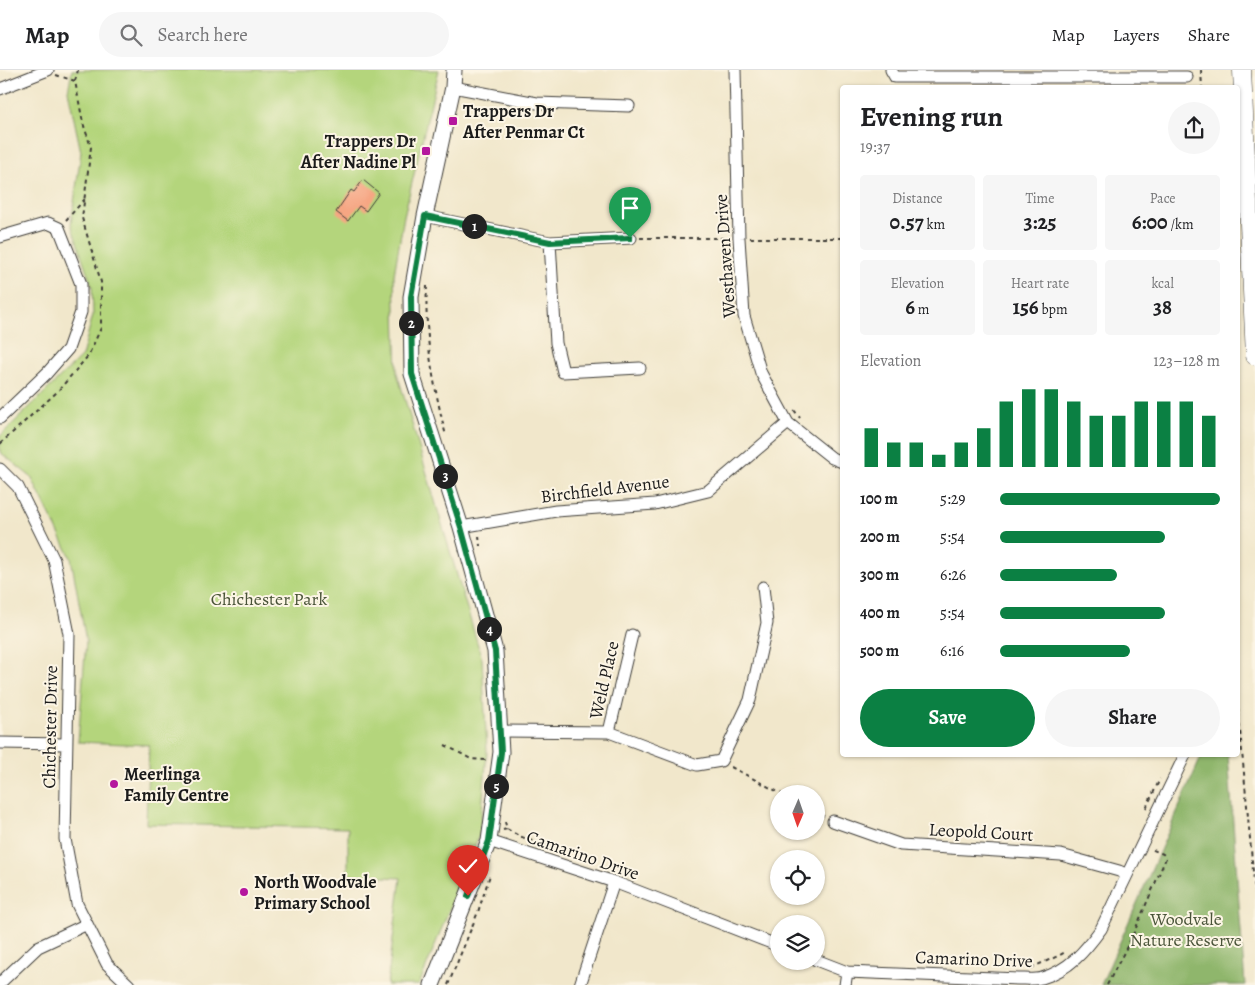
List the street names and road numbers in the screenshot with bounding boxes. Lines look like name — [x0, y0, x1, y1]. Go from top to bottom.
street label: Westhaven Drive — [709, 193, 741, 320]
street label: Birchfield Avenue — [539, 469, 671, 509]
street label: Weld Place — [583, 639, 625, 722]
street label: Chichester Drive — [37, 665, 63, 789]
street label: Leopold Court — [928, 817, 1034, 847]
street label: Camarino Drive — [523, 824, 643, 886]
street label: Camarino Drive — [915, 945, 1033, 973]

